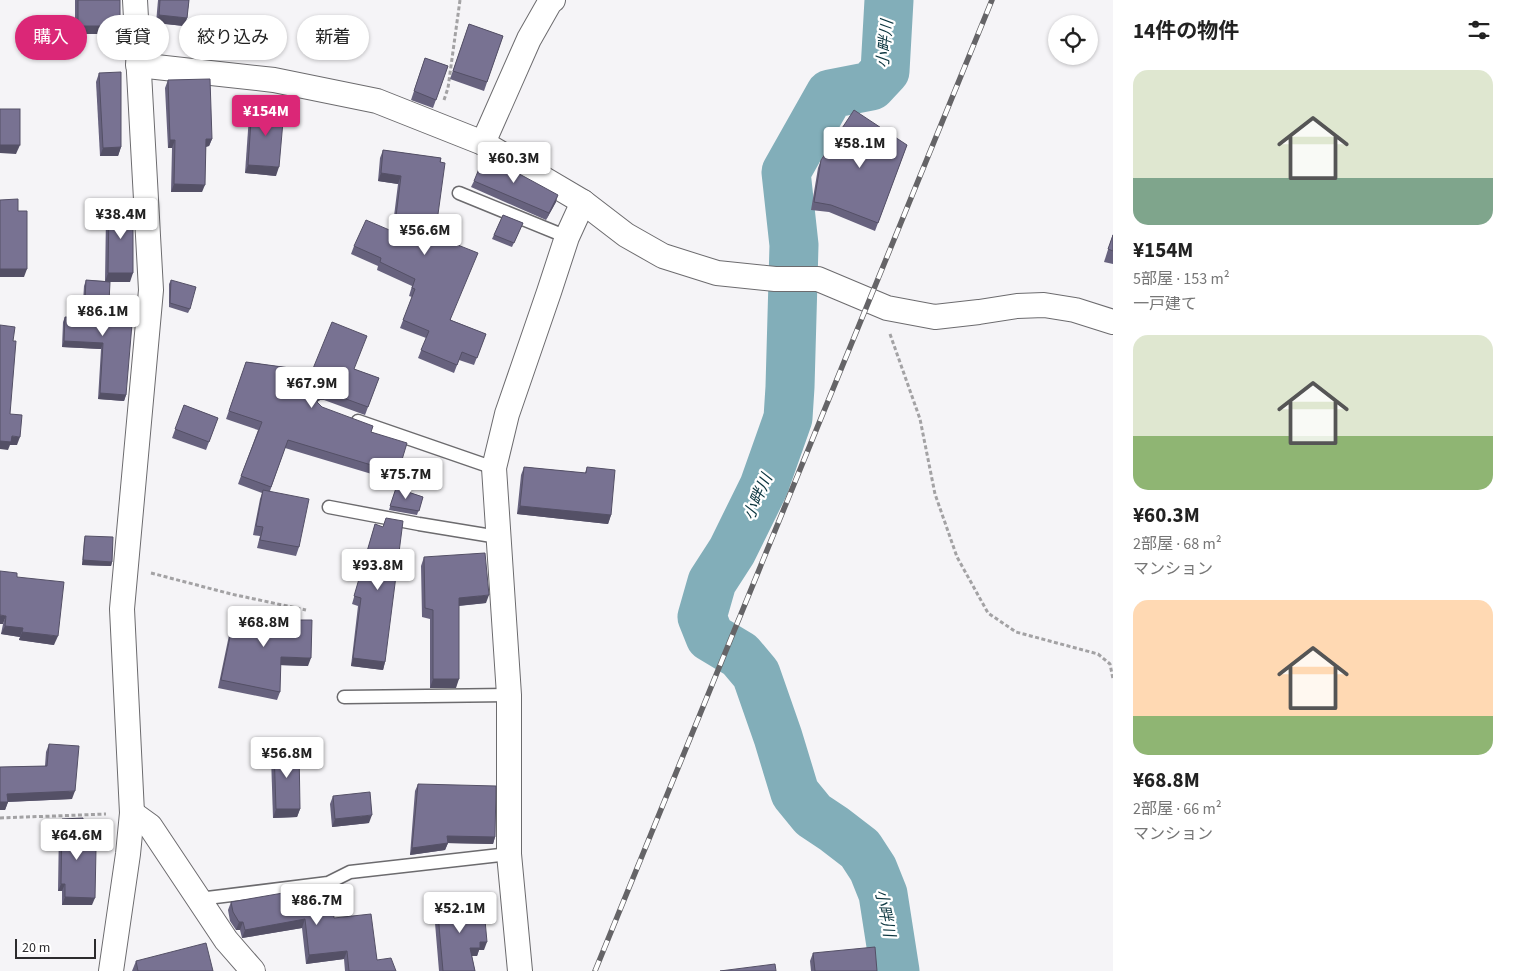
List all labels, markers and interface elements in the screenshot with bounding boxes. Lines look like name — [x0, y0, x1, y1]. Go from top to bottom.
chip: 購入 — [15, 15, 87, 60]
chip: 賃貸 — [97, 15, 169, 60]
chip: 絞り込み — [179, 15, 287, 60]
chip: 新着 — [297, 15, 369, 60]
map controls — [1048, 15, 1098, 65]
button: locate — [1048, 15, 1098, 65]
text: 14件の物件 — [1133, 16, 1239, 46]
icon: filters — [1465, 16, 1493, 44]
water label: 小畔川 — [872, 17, 899, 69]
pin: ¥154M — [231, 94, 301, 137]
text: ¥154M — [243, 100, 289, 122]
icon: home — [1268, 103, 1358, 193]
pin: ¥58.1M — [819, 126, 901, 169]
text: ¥58.1M — [835, 132, 885, 154]
pin: ¥60.3M — [473, 142, 555, 184]
text: ¥60.3M — [489, 147, 539, 169]
pin: ¥38.4M — [80, 198, 162, 240]
text: ¥38.4M — [96, 203, 146, 225]
pin: ¥56.6M — [384, 214, 466, 256]
text: ¥56.6M — [400, 219, 450, 241]
text: ¥154M — [1133, 235, 1193, 265]
text: 5部屋 · 153 m² — [1133, 268, 1230, 290]
text: 一戸建て — [1133, 293, 1197, 315]
pin: ¥86.1M — [62, 294, 144, 337]
text: ¥86.1M — [78, 300, 128, 322]
pin: ¥67.9M — [271, 366, 353, 409]
icon: home — [1268, 368, 1358, 458]
text: ¥67.9M — [287, 372, 337, 394]
pin: ¥75.7M — [365, 458, 447, 500]
text: ¥75.7M — [381, 463, 431, 485]
water label: 小畔川 — [738, 469, 779, 523]
text: ¥60.3M — [1133, 500, 1200, 530]
text: 2部屋 · 68 m² — [1133, 533, 1222, 555]
pin: ¥93.8M — [337, 548, 419, 591]
text: ¥93.8M — [353, 554, 403, 576]
text: マンション — [1133, 558, 1213, 580]
pin: ¥68.8M — [223, 606, 305, 648]
text: ¥68.8M — [239, 611, 289, 633]
icon: home — [1268, 633, 1358, 723]
pin: ¥56.8M — [246, 736, 328, 779]
text: ¥56.8M — [262, 742, 312, 764]
text: ¥68.8M — [1133, 765, 1200, 795]
text: 2部屋 · 66 m² — [1133, 798, 1222, 820]
pin: ¥64.6M — [36, 818, 118, 861]
text: マンション — [1133, 823, 1213, 845]
text: ¥64.6M — [52, 824, 102, 846]
pin: ¥86.7M — [276, 884, 358, 926]
water label: 小畔川 — [870, 887, 901, 941]
text: ¥86.7M — [292, 889, 342, 911]
pin: ¥52.1M — [419, 892, 501, 934]
text: ¥52.1M — [435, 897, 485, 919]
scale bar — [15, 936, 96, 959]
text: 20 m — [22, 938, 50, 958]

